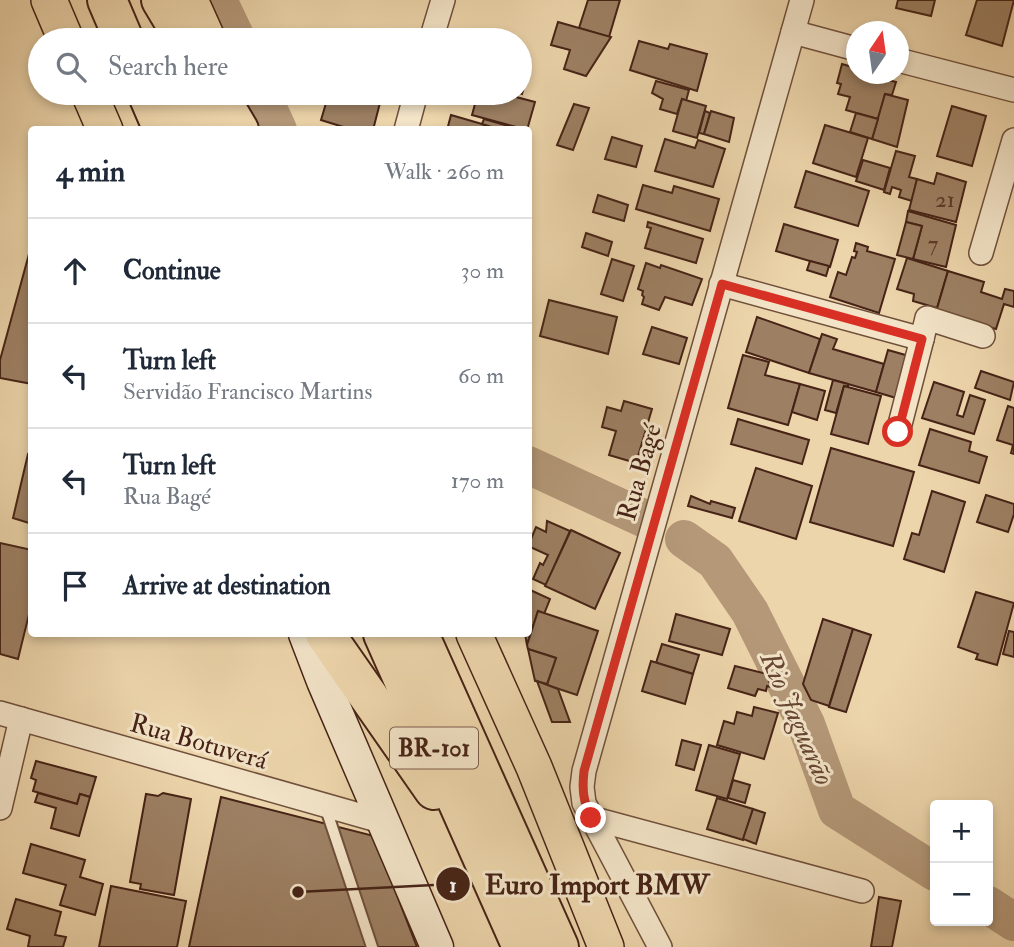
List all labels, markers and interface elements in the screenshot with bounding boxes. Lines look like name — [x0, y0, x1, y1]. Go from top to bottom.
north arrow — [846, 21, 909, 84]
search box — [28, 28, 532, 105]
icon: search — [52, 48, 90, 86]
text: Search here — [108, 51, 228, 83]
text: 4 min — [56, 153, 125, 190]
text: Walk · 260 m — [384, 157, 504, 186]
house number: 21 — [935, 185, 955, 214]
house number: 7 — [928, 229, 939, 258]
icon: ahead — [56, 252, 94, 290]
text: Continue — [123, 255, 221, 287]
text: 30 m — [461, 256, 504, 285]
text: Turn left — [123, 345, 216, 377]
icon: left — [56, 357, 94, 395]
text: 60 m — [458, 361, 504, 390]
text: Servidão Francisco Martins — [123, 377, 372, 406]
route start — [882, 416, 913, 447]
street label: Rua Bagé — [611, 420, 669, 524]
text: Turn left — [123, 450, 216, 482]
icon: left — [56, 462, 94, 500]
text: 170 m — [451, 466, 504, 495]
text: Rua Bagé — [123, 482, 211, 511]
icon: arrive — [56, 567, 94, 605]
text: Arrive at destination — [123, 570, 331, 602]
water label: Rio Jaguarão — [751, 645, 842, 791]
street label: Rua Botuverá — [126, 707, 271, 777]
road number: BR-101 — [390, 728, 478, 768]
map controls — [930, 800, 993, 926]
button: + — [930, 800, 993, 863]
route end — [575, 802, 606, 833]
callout: Euro Import BMW — [436, 860, 723, 909]
button: − — [930, 863, 993, 926]
text: Euro Import BMW — [485, 868, 711, 903]
text: 1 — [449, 872, 457, 899]

